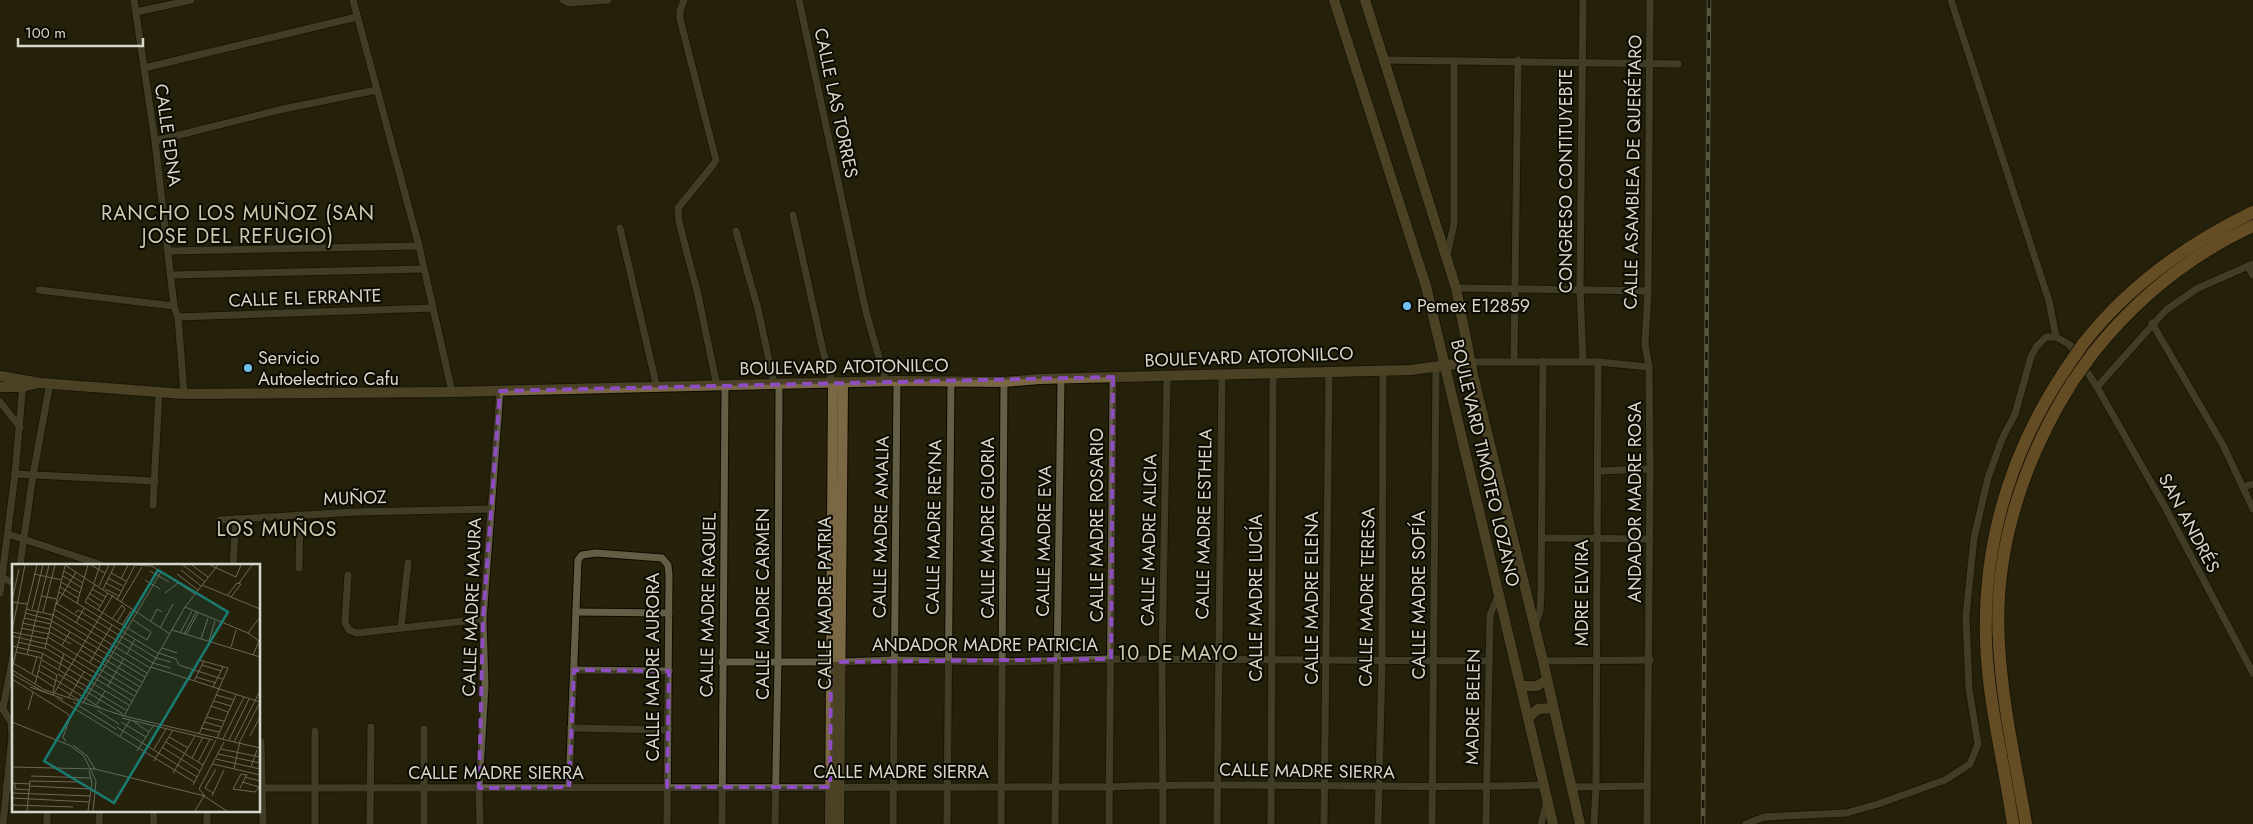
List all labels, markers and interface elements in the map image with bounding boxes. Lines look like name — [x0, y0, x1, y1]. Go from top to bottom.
scale bar — [18, 15, 142, 47]
text: 100 m — [25, 22, 66, 44]
street label: CALLE LAS TORRES — [807, 26, 865, 181]
street label: CALLE ASAMBLEA DE QUERÉTARO — [1618, 34, 1648, 310]
street label: CONGRESO CONTITUYEBTE — [1553, 69, 1579, 293]
street label: CALLE EDNA — [148, 82, 188, 188]
district label: RANCHO LOS MUÑOZ (SAN JOSE DEL REFUGIO) — [101, 199, 375, 251]
street label: CALLE EL ERRANTE — [228, 282, 382, 314]
place label: Pemex E12859 — [1417, 293, 1530, 319]
marker: Pemex E12859 — [1401, 300, 1413, 312]
street label: BOULEVARD TIMOTEO LOZANO — [1444, 337, 1526, 589]
street label: BOULEVARD ATOTONILCO — [1144, 340, 1354, 374]
place label: Servicio Autoelectrico Cafu — [258, 345, 399, 392]
street label: BOULEVARD ATOTONILCO — [739, 352, 949, 382]
marker: Servicio Autoelectrico Cafu — [242, 362, 254, 374]
street label: ANDADOR MADRE ROSA — [1622, 401, 1648, 603]
street label: CALLE MADRE ROSARIO — [1084, 428, 1110, 622]
street label: CALLE MADRE ESTHELA — [1189, 428, 1219, 620]
street label: CALLE MADRE AMALIA — [866, 436, 896, 618]
street label: CALLE MADRE GLORIA — [975, 437, 1001, 619]
street label: CALLE MADRE REYNA — [919, 439, 949, 615]
street label: CALLE MADRE ALICIA — [1134, 453, 1164, 626]
street label: CALLE MADRE EVA — [1030, 465, 1058, 617]
street label: SAN ANDRÉS — [2152, 469, 2226, 577]
street label: MUÑOZ — [323, 484, 387, 512]
street label: CALLE MADRE TERESA — [1352, 507, 1382, 687]
street label: CALLE MADRE CARMEN — [750, 508, 776, 700]
street label: CALLE MADRE SOFÍA — [1406, 510, 1432, 679]
street label: CALLE MADRE ELENA — [1299, 511, 1325, 685]
street label: CALLE MADRE RAQUEL — [693, 513, 723, 697]
street label: CALLE MADRE LUCÍA — [1243, 514, 1269, 682]
district label: LOS MUÑOS — [216, 515, 338, 544]
street label: CALLE MADRE PATRIA — [812, 516, 838, 690]
street label: CALLE MADRE MAURA — [456, 517, 488, 697]
street label: MDRE ELVIRA — [1569, 540, 1595, 646]
inset map — [12, 564, 260, 812]
street label: CALLE MADRE AURORA — [640, 572, 666, 761]
street label: ANDADOR MADRE PATRICIA — [872, 632, 1098, 658]
district label: 10 DE MAYO — [1117, 639, 1239, 668]
street label: MADRE BELEN — [1459, 649, 1487, 765]
street label: CALLE MADRE SIERRA — [1219, 756, 1395, 786]
street label: CALLE MADRE SIERRA — [813, 759, 989, 785]
street label: CALLE MADRE SIERRA — [408, 760, 584, 786]

